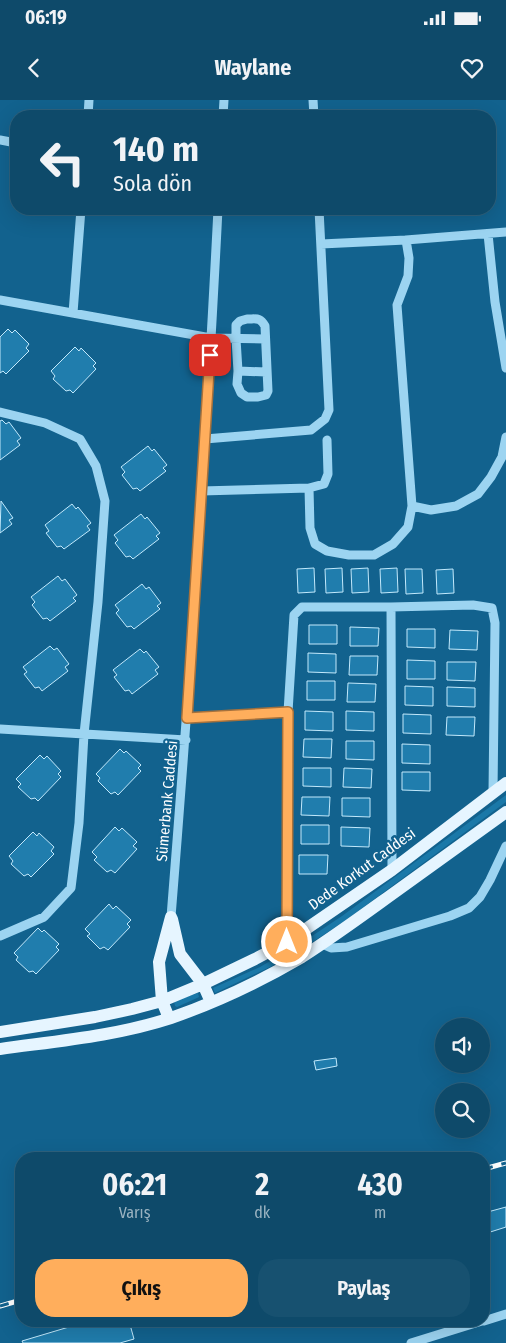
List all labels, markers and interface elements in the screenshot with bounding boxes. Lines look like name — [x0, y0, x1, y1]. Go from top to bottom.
text: 06:19 — [25, 6, 67, 29]
icon: back — [20, 54, 48, 82]
text: Waylane — [215, 54, 291, 81]
icon: heart — [458, 54, 486, 82]
text: 140 m — [113, 128, 199, 170]
icon: left — [30, 130, 95, 195]
text: Sola dön — [113, 170, 192, 197]
pin — [189, 334, 231, 376]
icon: arrive — [196, 341, 224, 369]
street label: Sümerbank Caddesi — [153, 740, 181, 862]
street label: Dede Korkut Caddesi — [305, 824, 419, 914]
position arrow — [260, 915, 312, 967]
map controls — [435, 1018, 490, 1138]
button: sound — [435, 1018, 490, 1073]
button: search — [435, 1083, 490, 1138]
text: 06:21 — [102, 1167, 167, 1203]
text: 2 — [255, 1167, 269, 1203]
text: 430 — [357, 1167, 403, 1203]
text: Varış — [119, 1203, 150, 1222]
text: dk — [254, 1203, 270, 1222]
text: m — [374, 1203, 386, 1222]
button: Çıkış — [35, 1259, 248, 1317]
button: Paylaş — [258, 1259, 470, 1317]

